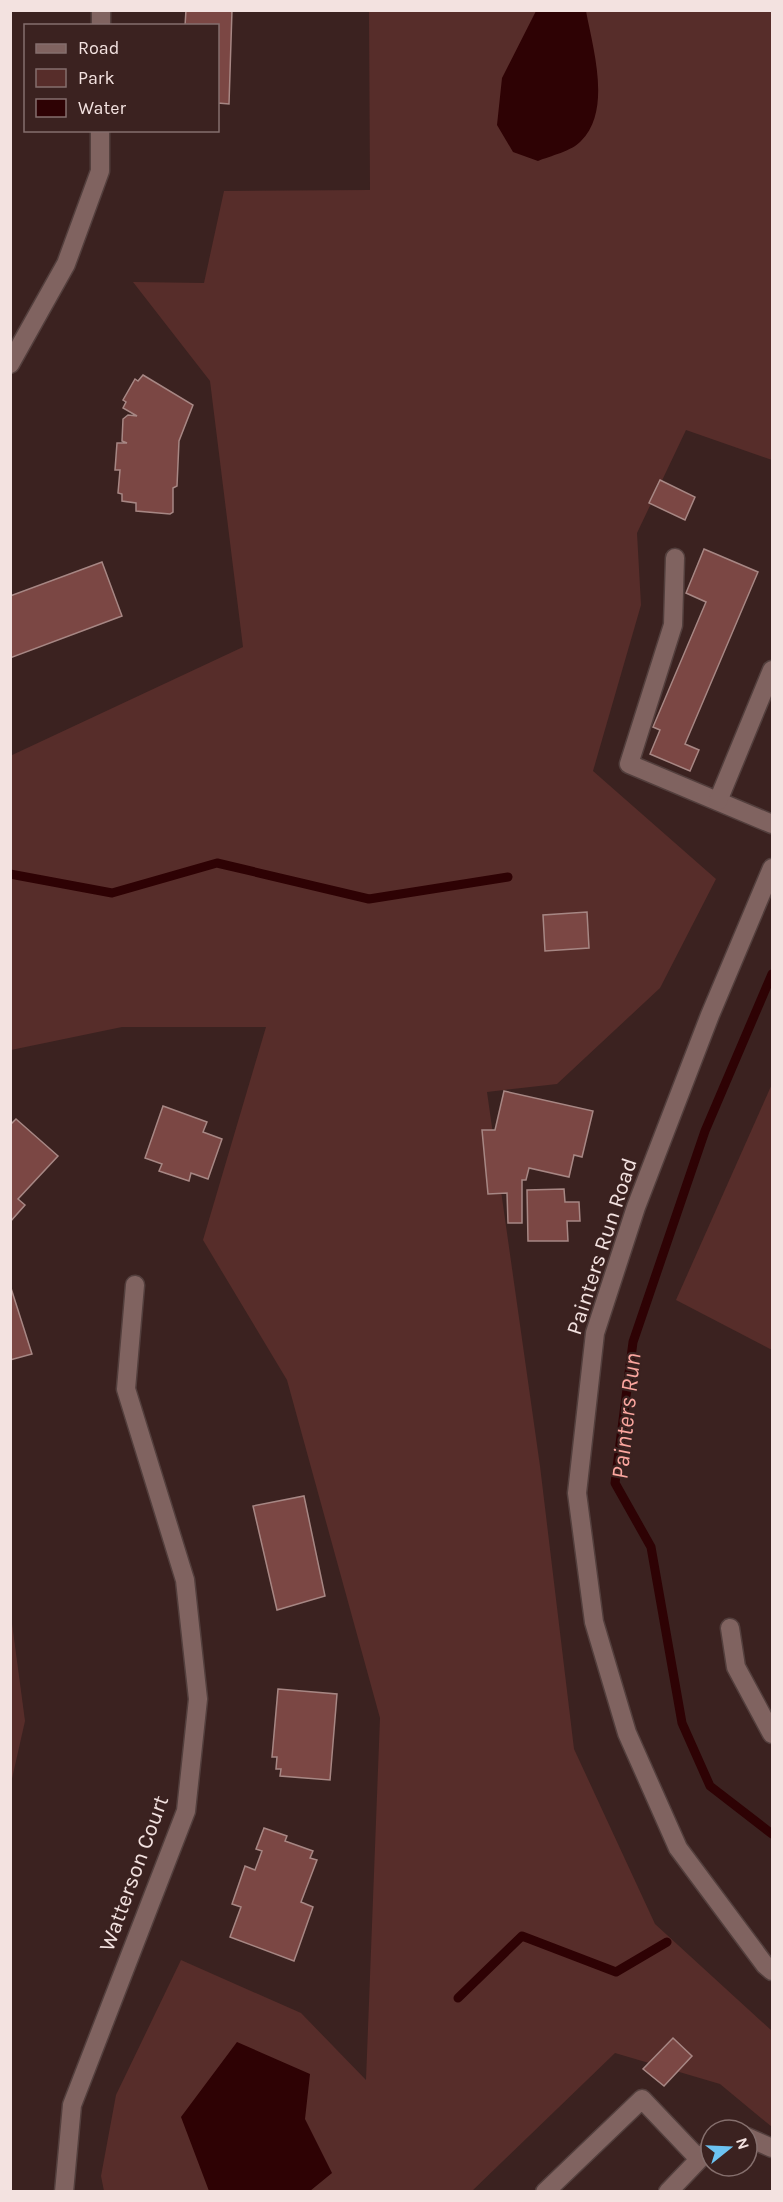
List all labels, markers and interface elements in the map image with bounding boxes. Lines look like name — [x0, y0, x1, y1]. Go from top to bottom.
legend — [24, 24, 219, 132]
text: Road — [78, 37, 119, 59]
text: Park — [78, 67, 115, 89]
text: Water — [78, 97, 126, 119]
street label: Painters Run Road — [561, 1155, 643, 1338]
water label: Painters Run — [605, 1351, 647, 1481]
street label: Watterson Court — [94, 1792, 174, 1955]
north arrow — [699, 2118, 759, 2178]
text: N — [732, 2135, 754, 2152]

